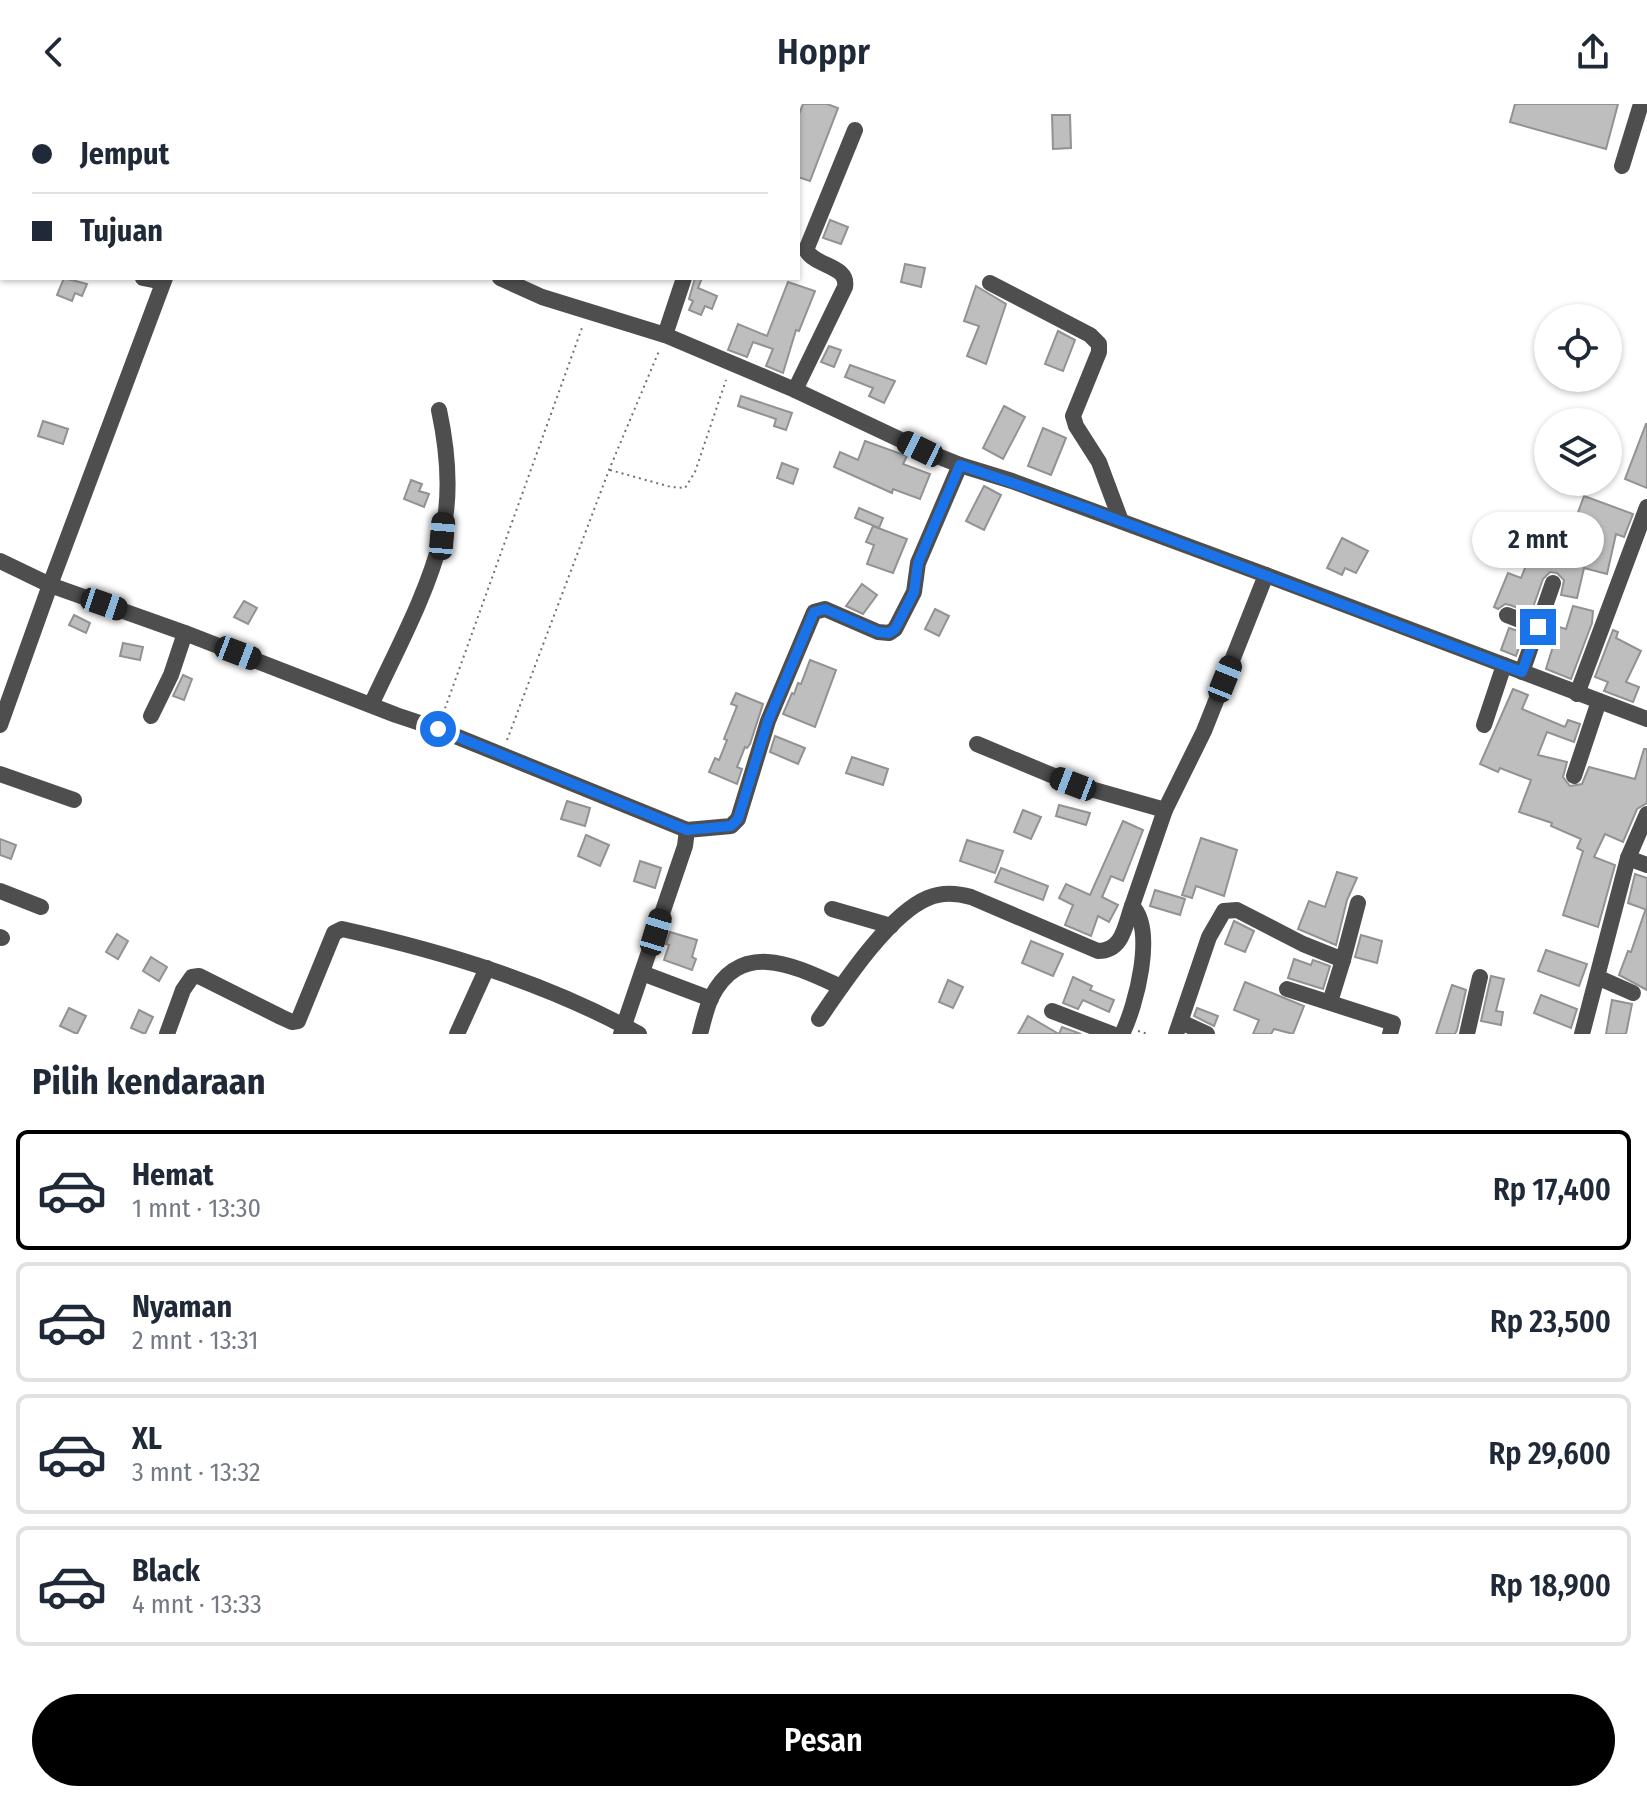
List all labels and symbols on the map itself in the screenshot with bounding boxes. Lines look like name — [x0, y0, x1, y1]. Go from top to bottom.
car — [893, 428, 947, 470]
car — [428, 511, 456, 561]
callout: 2 mnt — [1472, 511, 1604, 567]
car — [77, 585, 131, 623]
route end — [1520, 609, 1556, 645]
car — [211, 633, 265, 673]
car — [1205, 652, 1245, 706]
route start — [420, 711, 456, 747]
car — [1046, 764, 1100, 804]
car — [638, 906, 674, 958]

